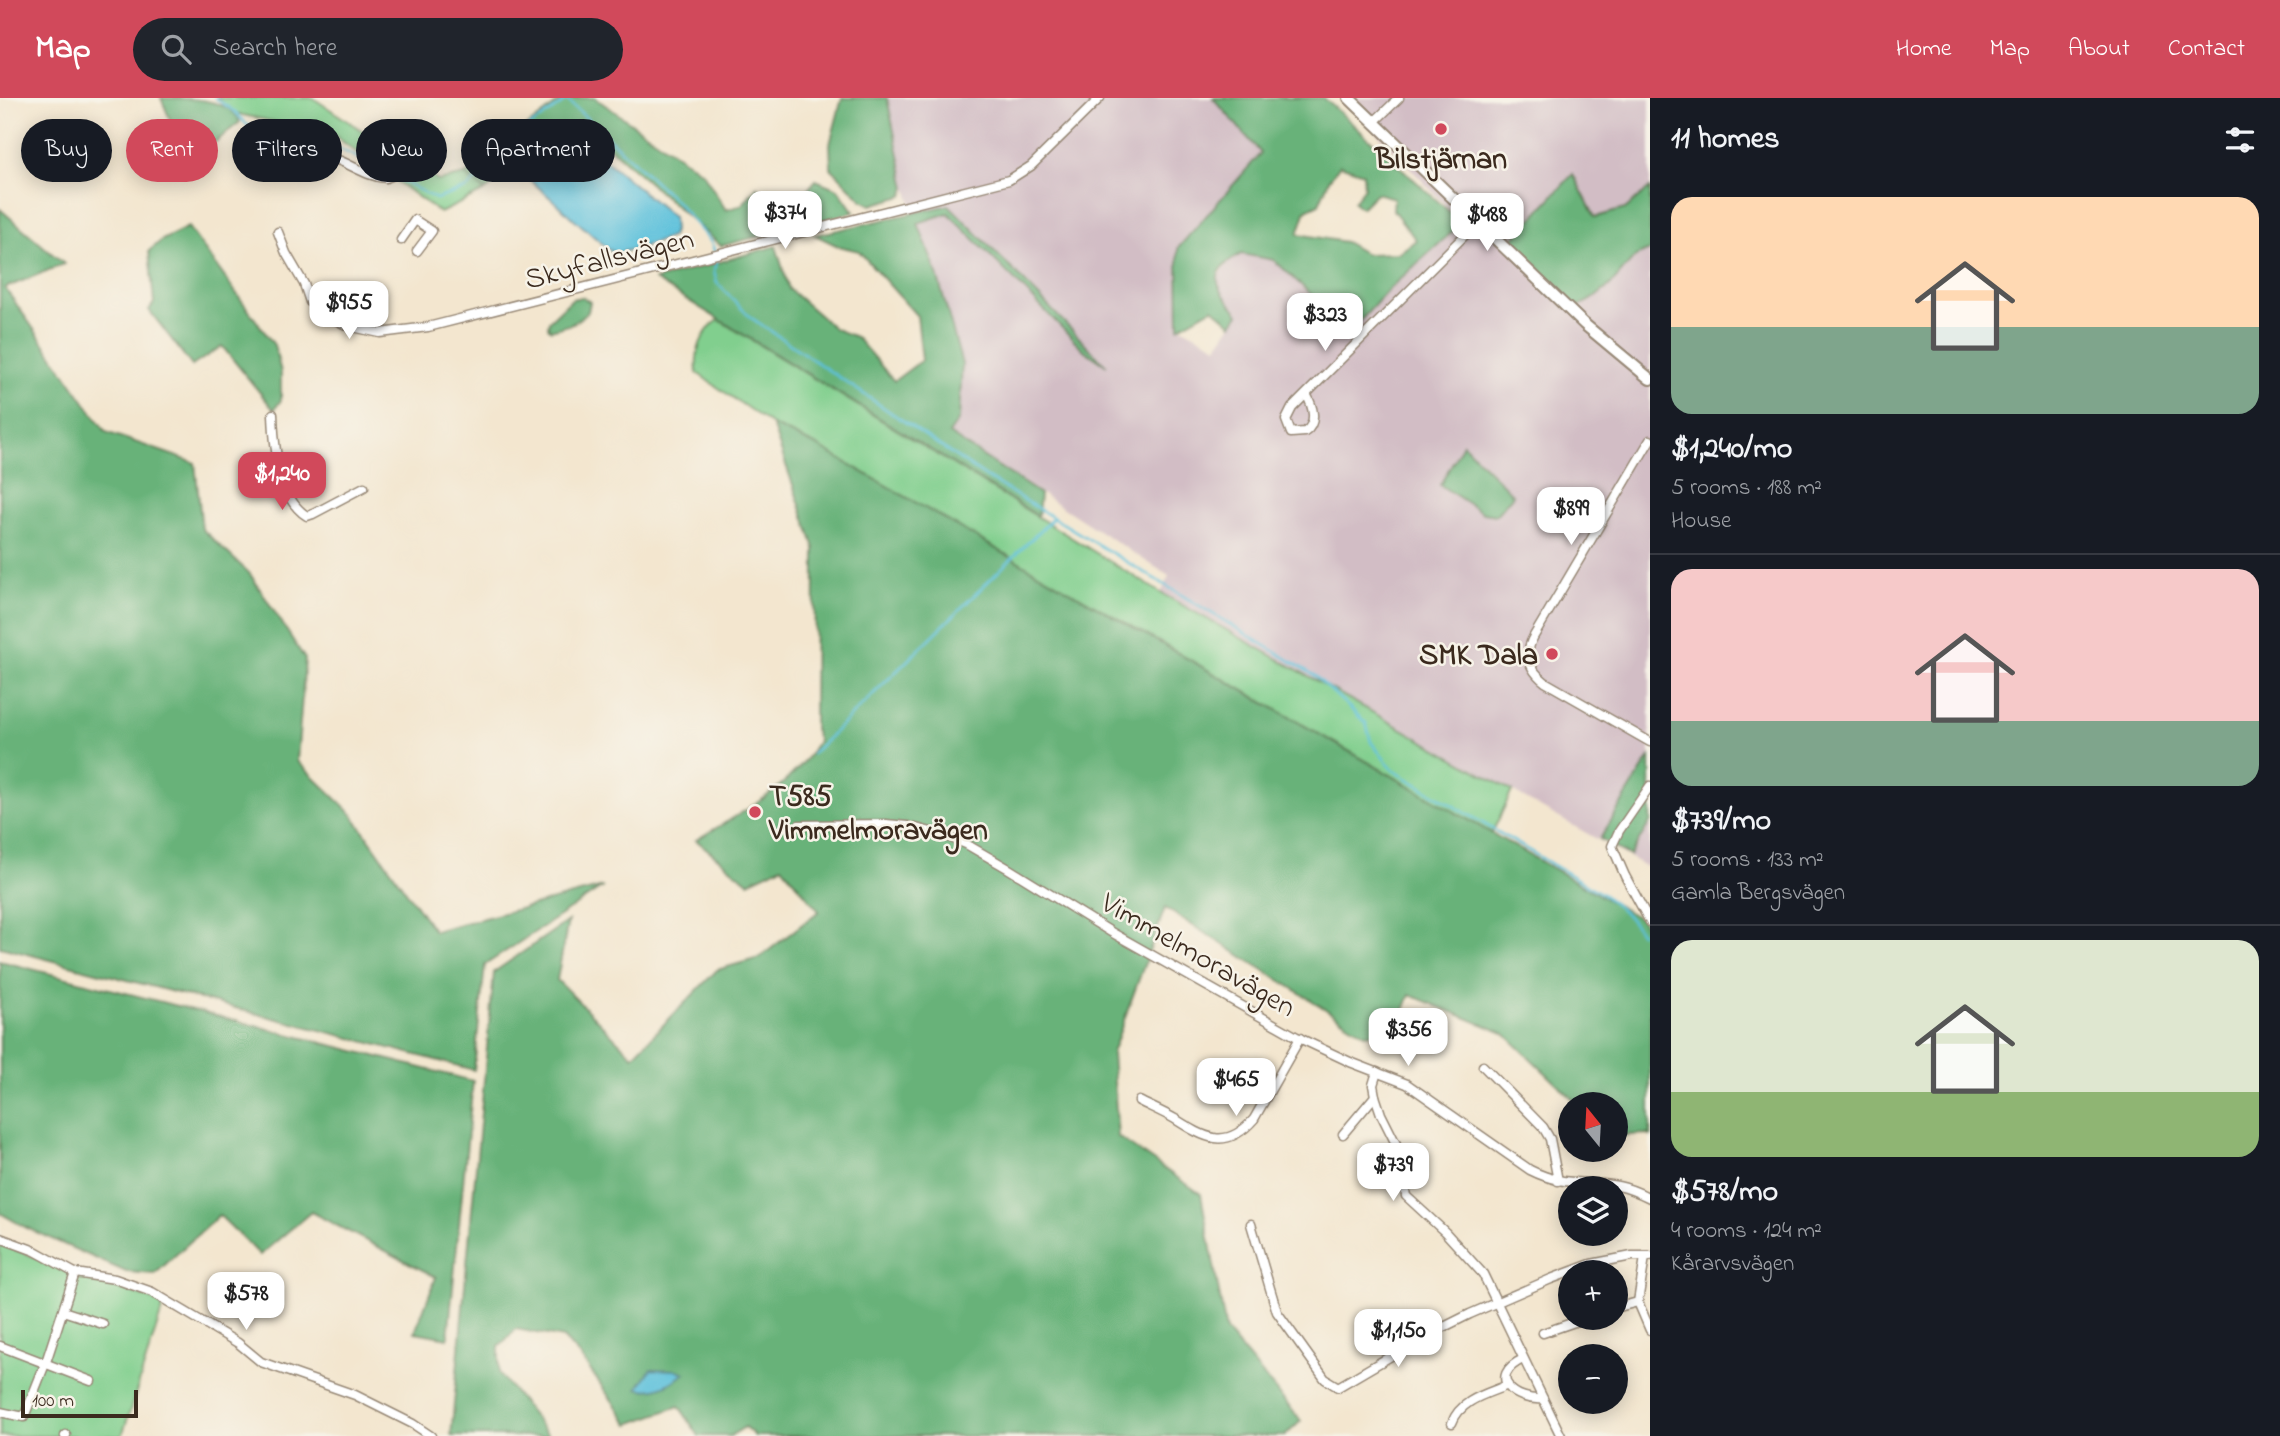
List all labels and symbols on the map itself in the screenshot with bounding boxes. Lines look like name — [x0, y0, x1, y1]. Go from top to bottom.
marker: Bilstjärnan — [1433, 121, 1449, 137]
place label: Bilstjärnan — [1373, 139, 1507, 183]
pin: $374 — [744, 192, 826, 251]
pin: $488 — [1446, 194, 1528, 253]
street label: Skyfallsvägen — [520, 219, 699, 303]
pin: $955 — [308, 282, 390, 341]
pin: $323 — [1284, 294, 1366, 353]
pin: $1,240 — [225, 452, 339, 512]
pin: $899 — [1530, 488, 1612, 547]
place label: SMK Dala — [1419, 635, 1538, 679]
marker: SMK Dala — [1544, 646, 1560, 662]
place label: T585 Vimmelmoravägen — [768, 776, 988, 855]
marker: T585 Vimmelmoravägen — [747, 804, 763, 820]
street label: Vimmelmoravägen — [1091, 882, 1303, 1030]
pin: $356 — [1367, 1009, 1449, 1068]
pin: $465 — [1195, 1058, 1277, 1118]
north arrow — [1558, 1092, 1628, 1162]
pin: $739 — [1352, 1144, 1434, 1203]
pin: $578 — [205, 1272, 287, 1332]
pin: $1,150 — [1341, 1310, 1455, 1369]
scale bar — [21, 1387, 138, 1419]

